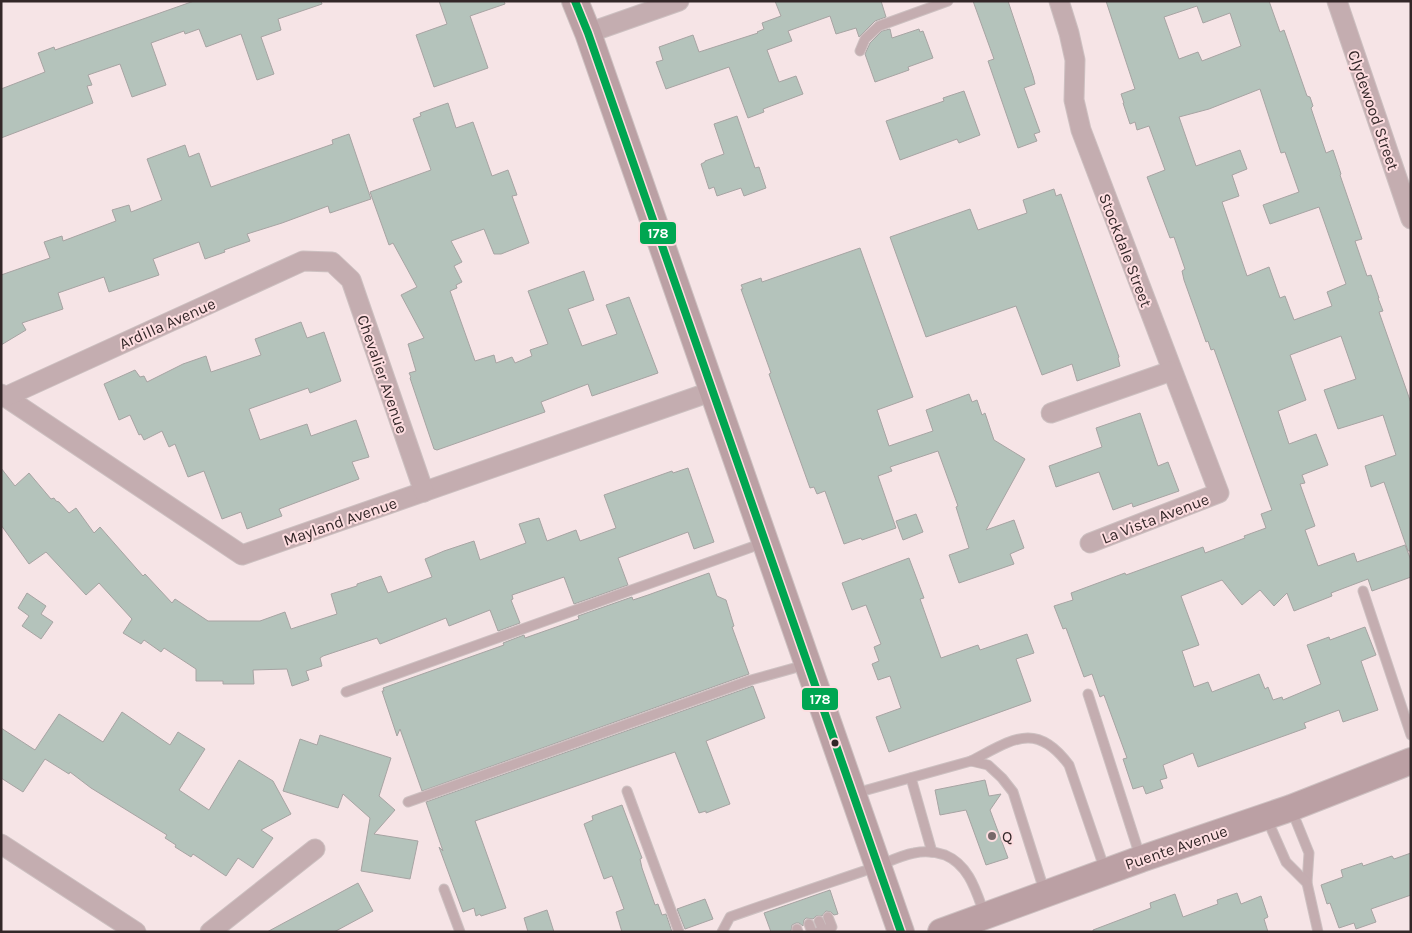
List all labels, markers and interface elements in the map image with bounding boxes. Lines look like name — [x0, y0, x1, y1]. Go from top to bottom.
street label: Clydewood Street — [1344, 48, 1403, 173]
street label: Stockdale Street — [1095, 191, 1156, 310]
line badge: 178 — [639, 221, 677, 245]
text: 178 — [647, 225, 669, 242]
street label: Ardilla Avenue — [116, 294, 218, 353]
street label: Chevalier Avenue — [353, 312, 412, 436]
street label: La Vista Avenue — [1099, 489, 1212, 548]
street label: Mayland Avenue — [281, 493, 399, 550]
line badge: 178 — [801, 687, 839, 711]
text: 178 — [809, 691, 831, 708]
unlabelled marker — [830, 738, 840, 748]
street label: Puente Avenue — [1122, 821, 1230, 874]
place label: Q — [1002, 827, 1012, 846]
marker: Q — [986, 830, 998, 842]

